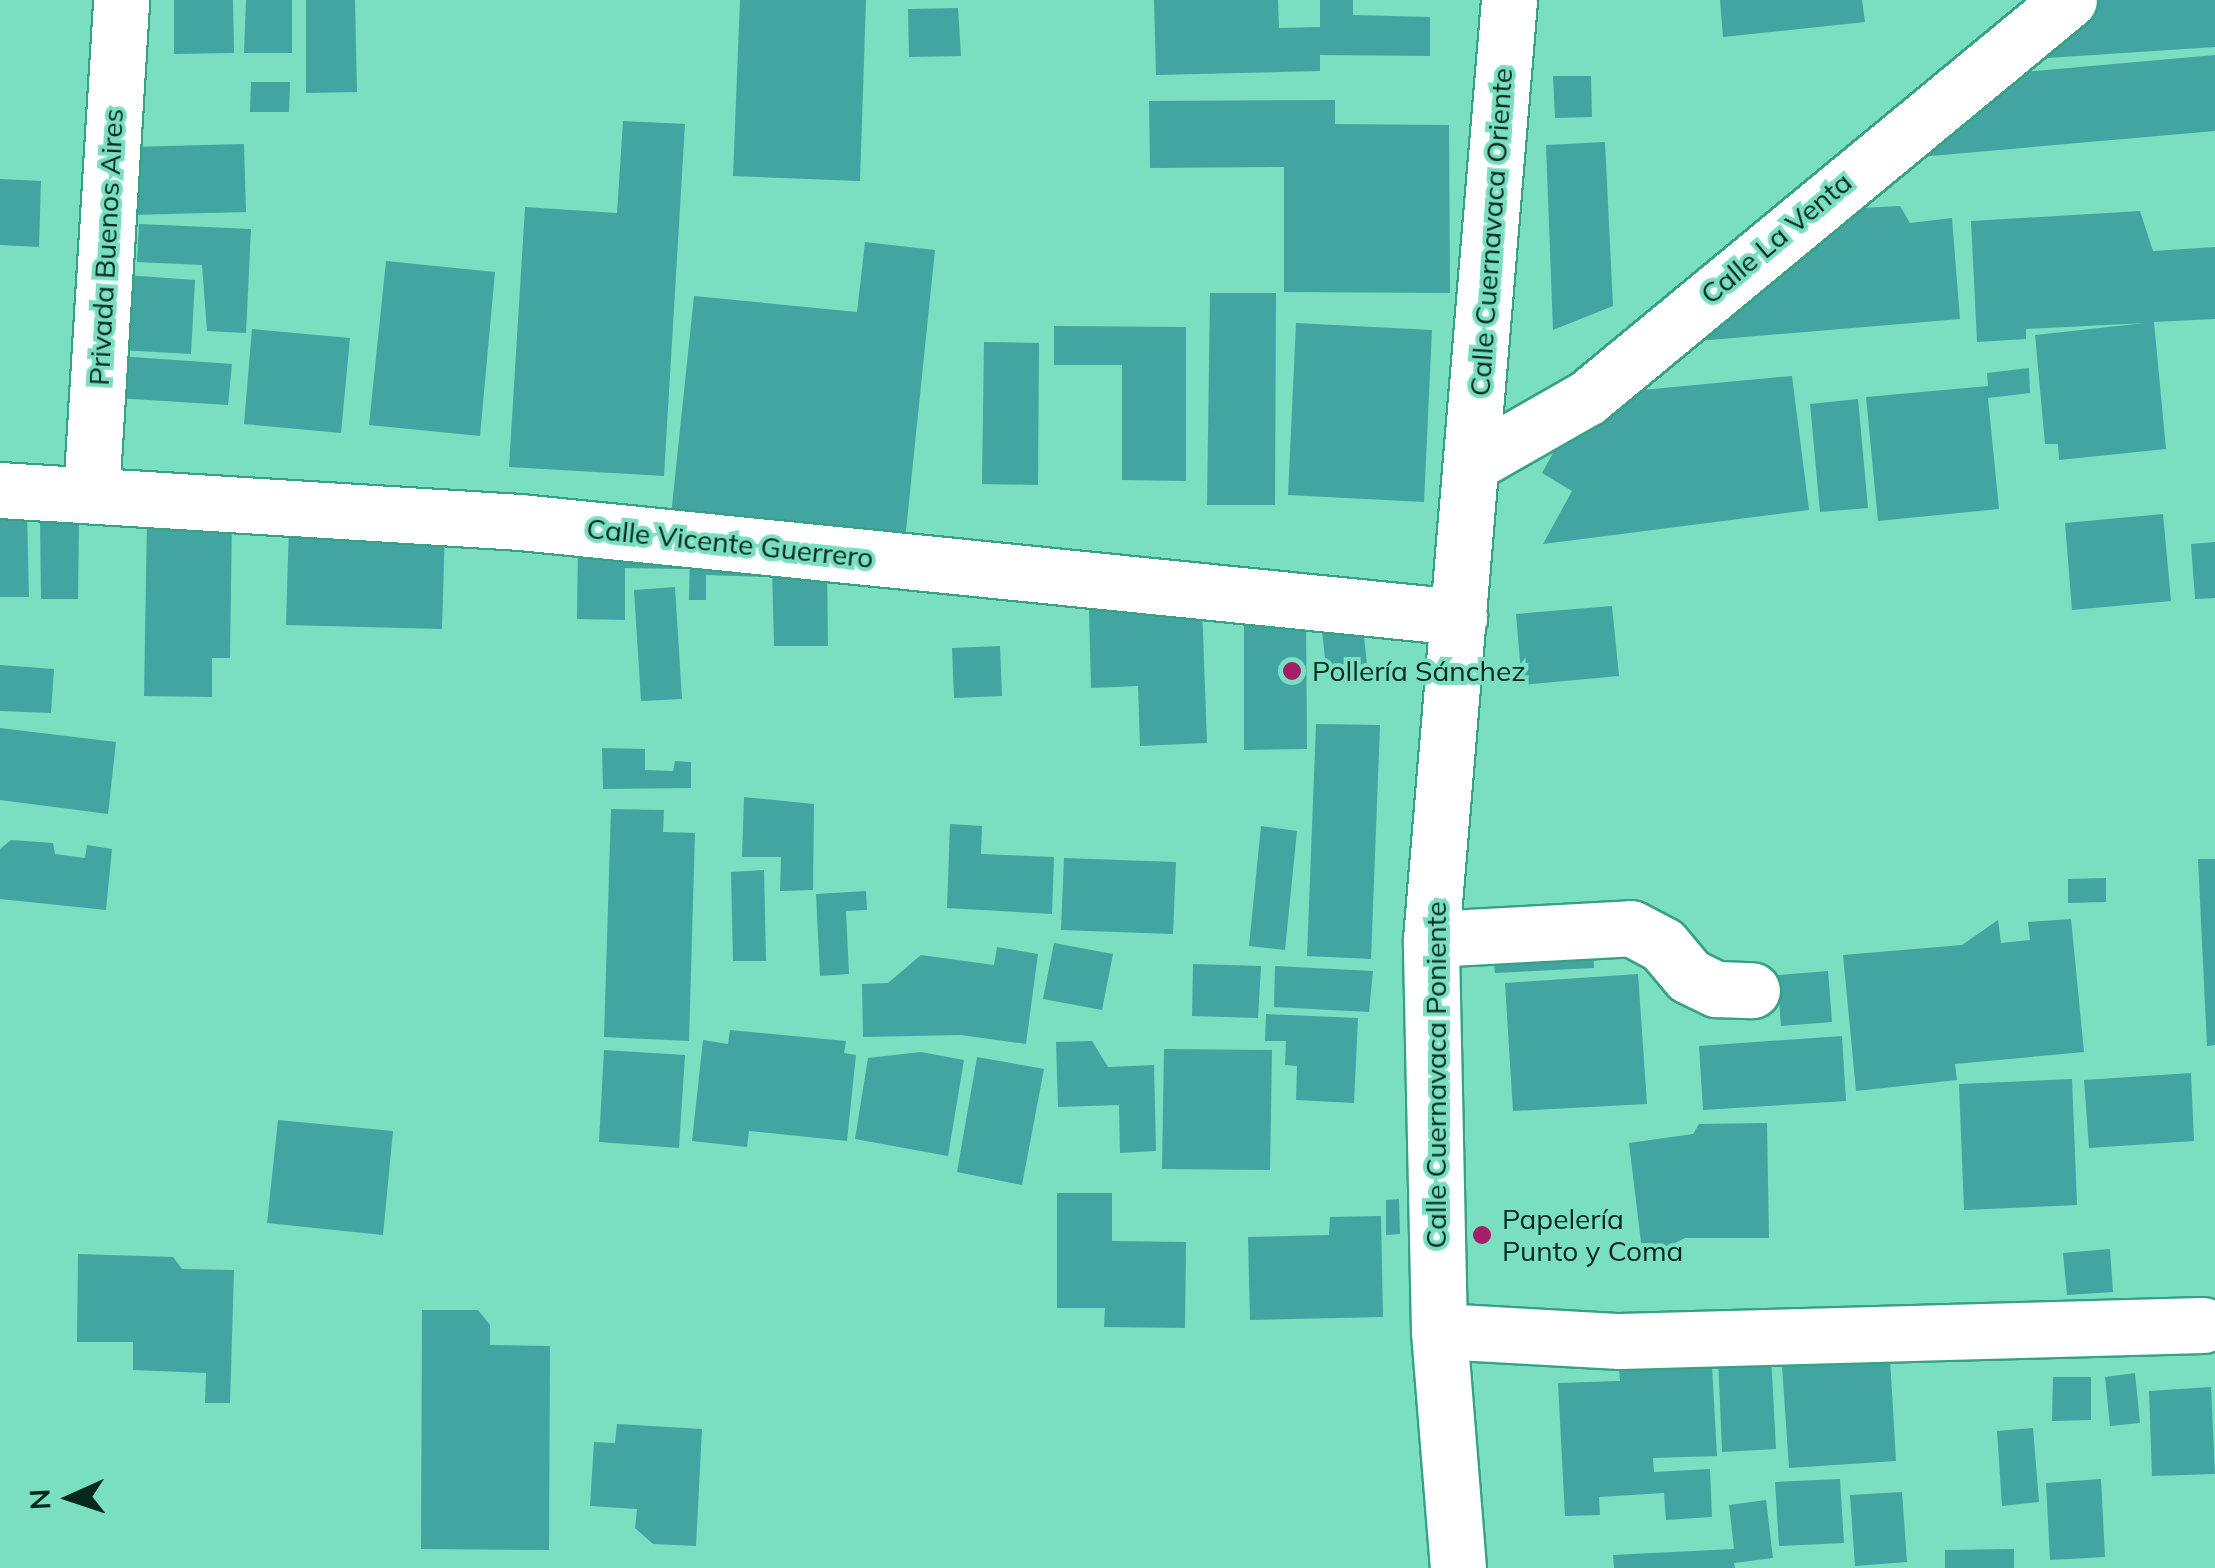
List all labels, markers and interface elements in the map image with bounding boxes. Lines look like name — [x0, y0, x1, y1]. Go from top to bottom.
street label: Calle Cuernavaca Oriente — [1463, 67, 1519, 397]
street label: Privada Buenos Aires — [82, 108, 130, 386]
street label: Calle La Venta — [1694, 165, 1858, 311]
street label: Calle Vicente Guerrero — [585, 511, 875, 575]
place label: Pollería Sánchez — [1312, 654, 1526, 688]
marker: Pollería Sánchez — [1281, 660, 1303, 682]
street label: Calle Cuernavaca Poniente — [1419, 901, 1453, 1249]
place label: Papelería Punto y Coma — [1502, 1202, 1683, 1268]
marker: Papelería Punto y Coma — [1471, 1224, 1493, 1246]
north arrow — [20, 1448, 120, 1548]
text: N — [22, 1488, 58, 1511]

